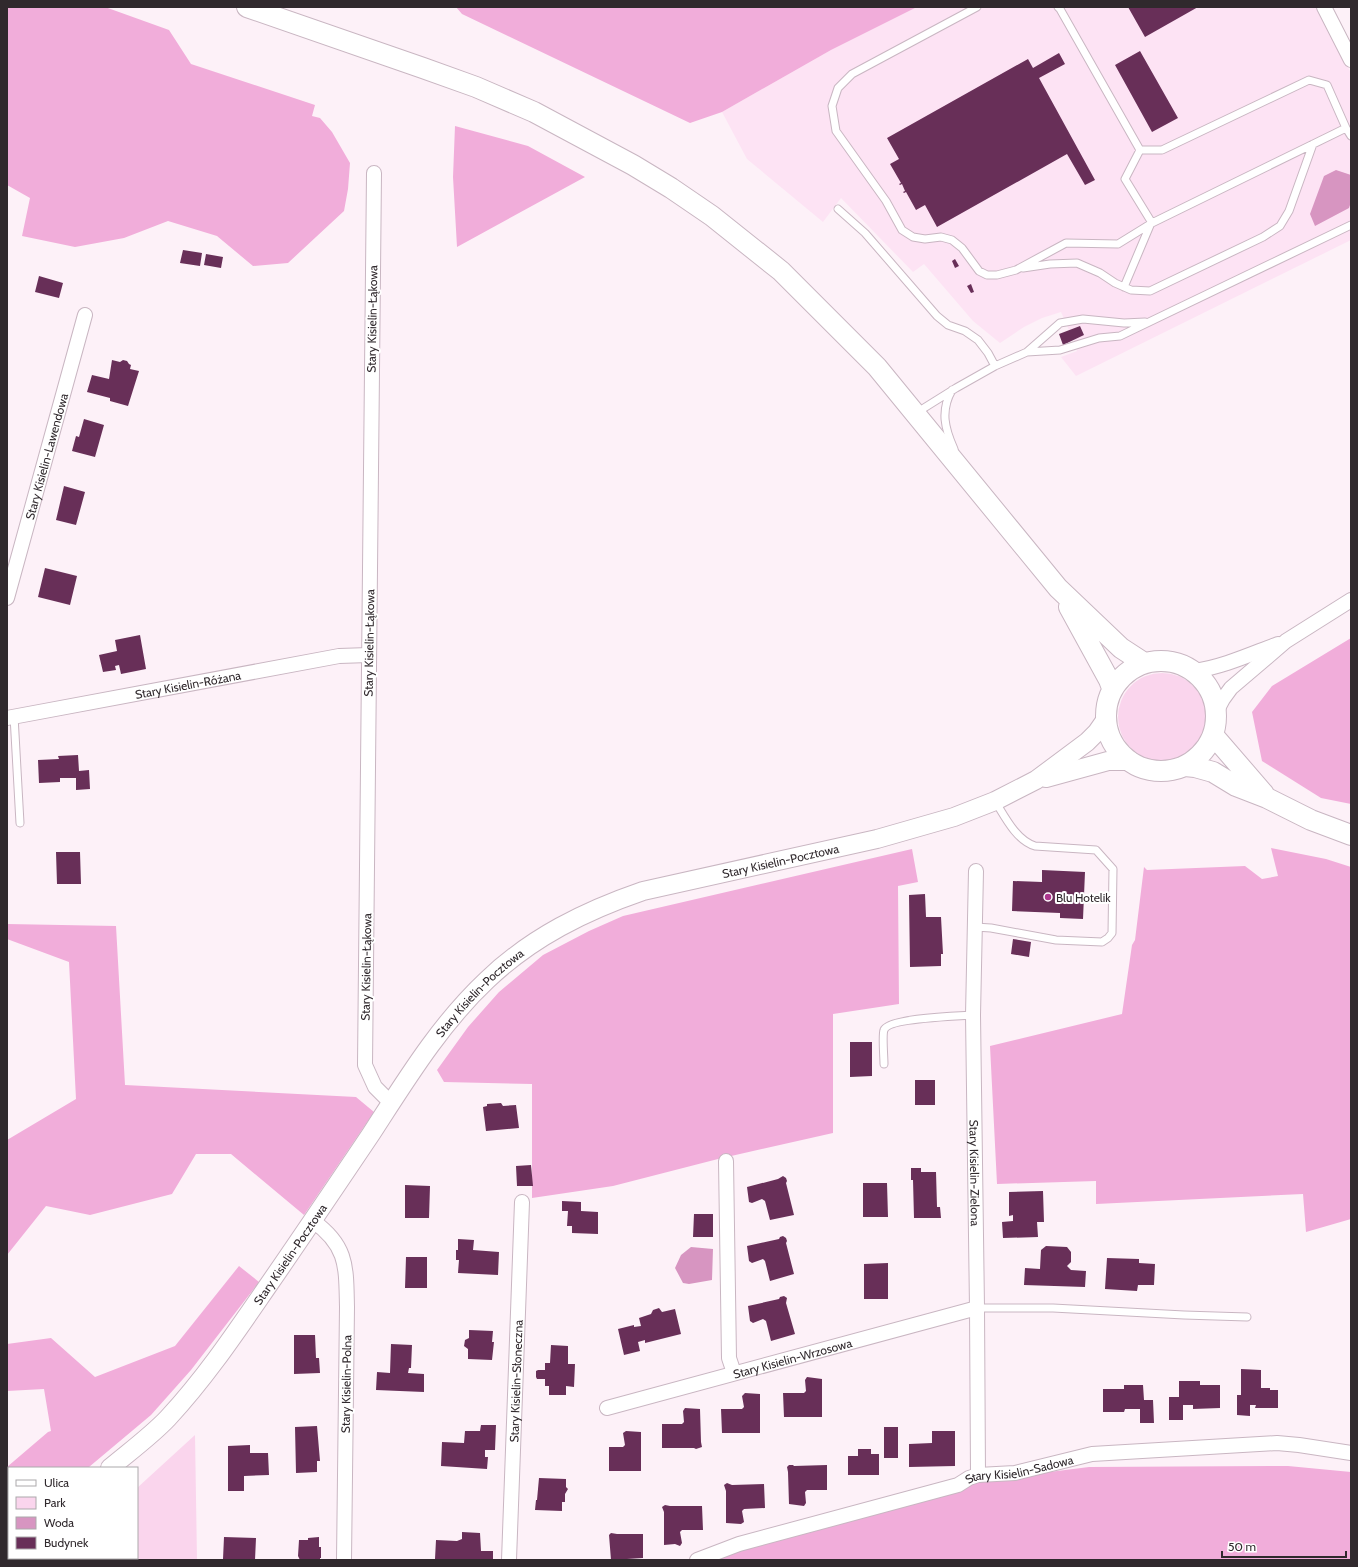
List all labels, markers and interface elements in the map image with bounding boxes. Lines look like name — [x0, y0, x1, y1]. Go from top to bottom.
street label: Stary Kisielin-Łąkowa — [364, 265, 380, 373]
street label: Stary Kisielin-Lawendowa — [21, 391, 71, 521]
street label: Stary Kisielin-Łąkowa — [361, 589, 377, 697]
street label: Stary Kisielin-Różana — [134, 667, 242, 701]
street label: Stary Kisielin-Pocztowa — [721, 840, 840, 881]
place label: Blu Hotelik — [1056, 890, 1111, 905]
marker: Blu Hotelik — [1043, 892, 1053, 902]
street label: Stary Kisielin-Łąkowa — [358, 913, 374, 1021]
street label: Stary Kisielin-Pocztowa — [432, 945, 526, 1040]
street label: Stary Kisielin-Zielona — [967, 1120, 983, 1227]
street label: Stary Kisielin-Pocztowa — [250, 1200, 330, 1307]
street label: Stary Kisielin-Słoneczna — [506, 1319, 525, 1443]
street label: Stary Kisielin-Polna — [338, 1335, 354, 1433]
street label: Stary Kisielin-Wrzosowa — [731, 1335, 854, 1381]
street label: Stary Kisielin-Sadowa — [962, 1451, 1075, 1486]
legend — [8, 1467, 138, 1559]
text: Ulica — [44, 1475, 69, 1490]
text: Park — [44, 1495, 66, 1510]
text: Woda — [44, 1515, 74, 1530]
scale bar — [1222, 1533, 1346, 1559]
text: Budynek — [44, 1535, 89, 1550]
text: 50 m — [1228, 1539, 1256, 1554]

